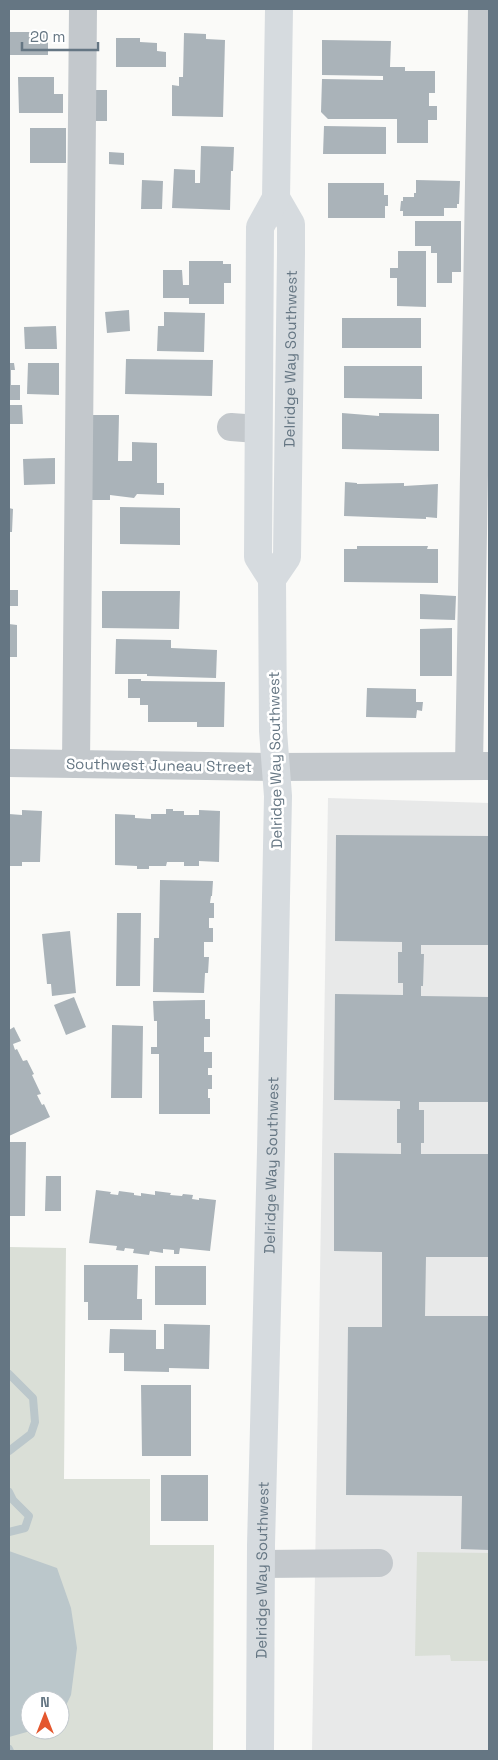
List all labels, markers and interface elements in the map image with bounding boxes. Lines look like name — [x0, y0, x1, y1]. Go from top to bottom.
scale bar — [22, 20, 99, 52]
text: 20 m — [30, 27, 65, 46]
street label: Delridge Way Southwest — [279, 270, 300, 447]
street label: Delridge Way Southwest — [264, 671, 286, 849]
street label: Southwest Juneau Street — [66, 754, 252, 776]
street label: Delridge Way Southwest — [259, 1076, 282, 1254]
street label: Delridge Way Southwest — [251, 1481, 272, 1659]
north arrow — [20, 1690, 70, 1740]
text: N — [40, 1693, 50, 1711]

